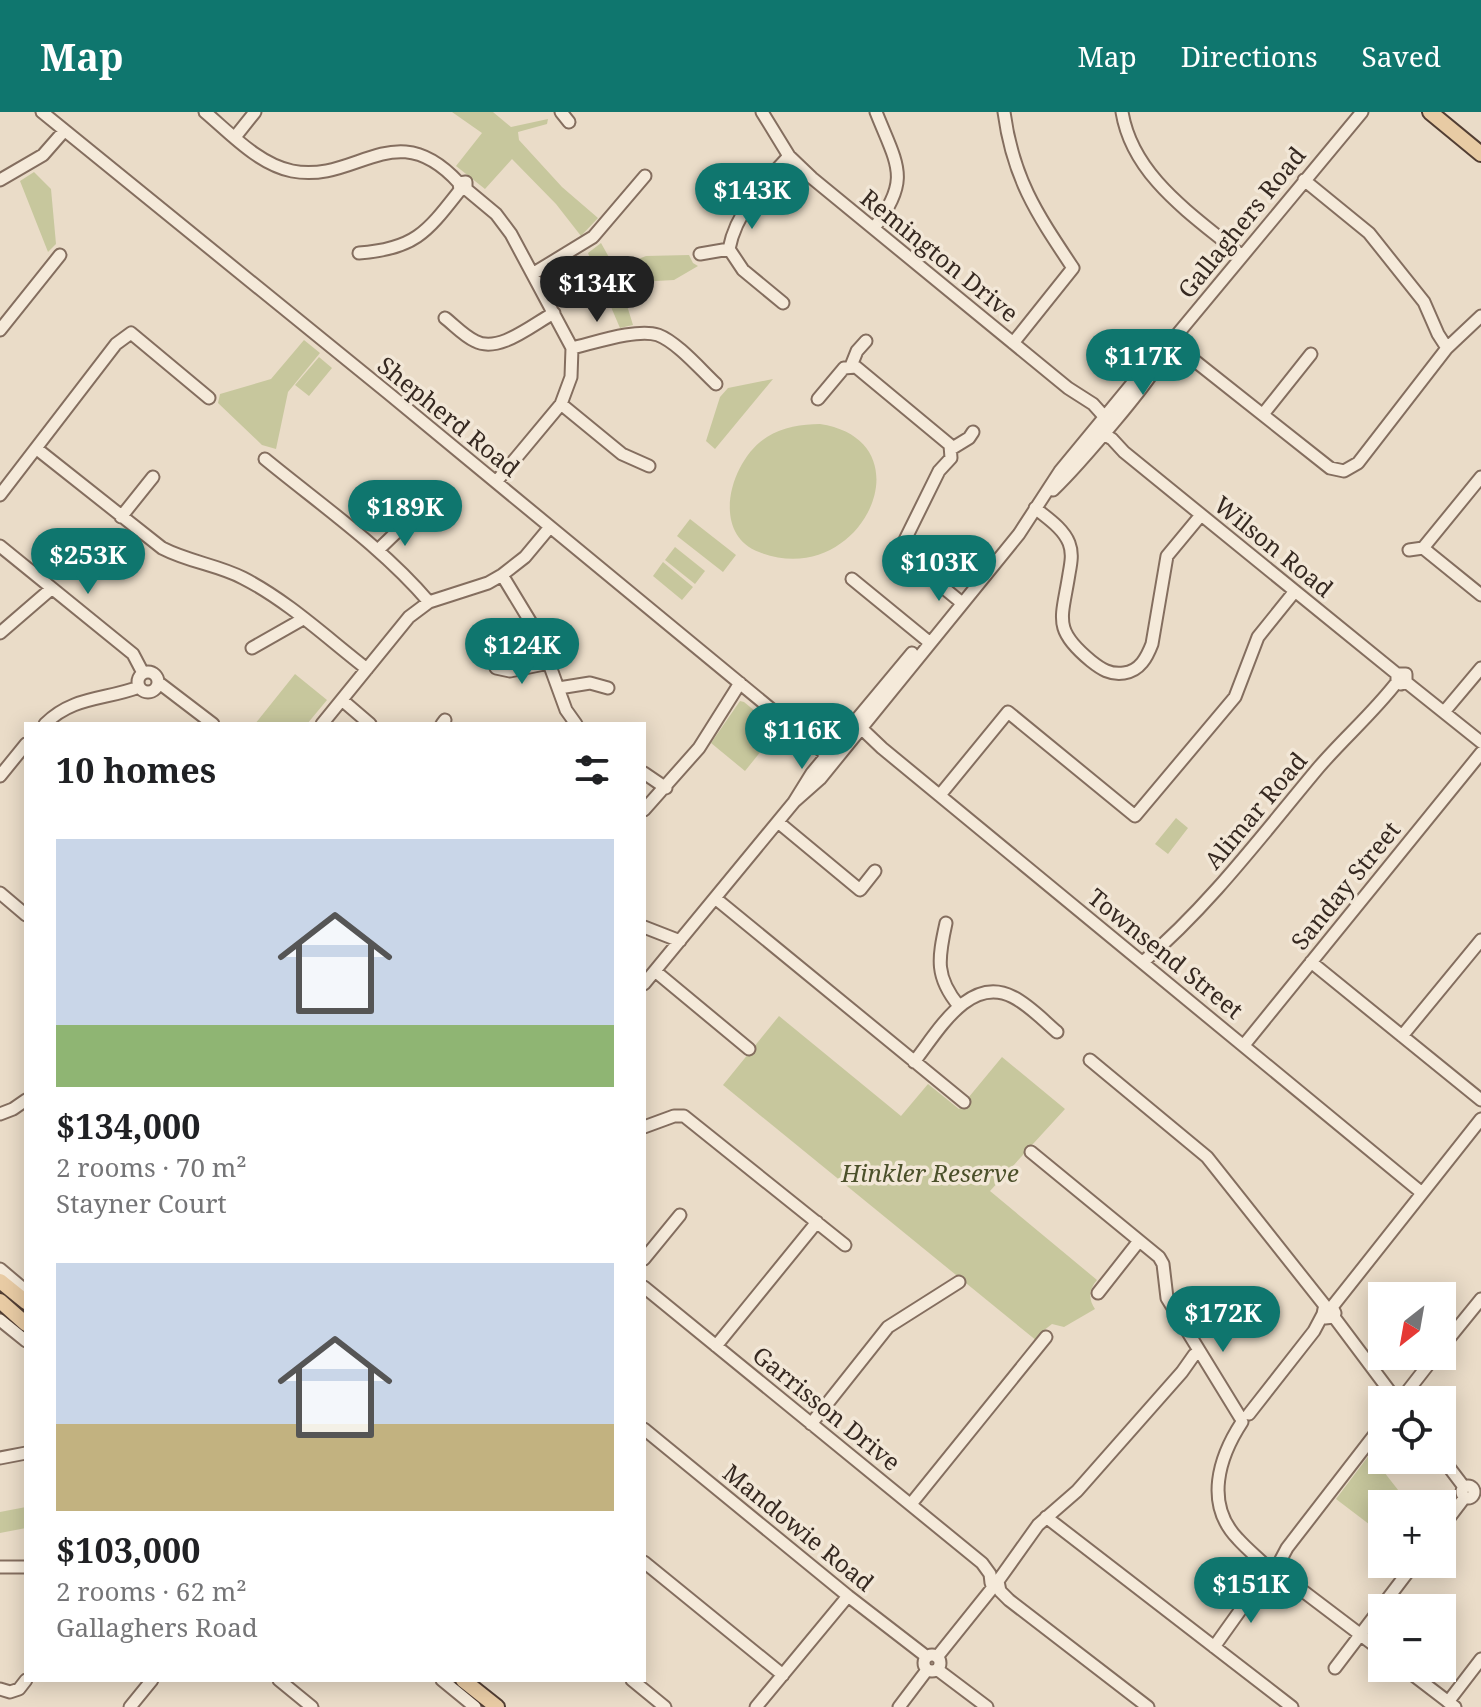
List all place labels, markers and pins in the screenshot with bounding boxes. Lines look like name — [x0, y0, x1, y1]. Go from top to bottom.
pin: $143K — [696, 163, 808, 231]
pin: $134K — [541, 256, 653, 324]
pin: $117K — [1087, 329, 1199, 397]
pin: $189K — [349, 480, 461, 548]
pin: $253K — [32, 528, 144, 596]
pin: $103K — [883, 535, 995, 603]
pin: $124K — [466, 618, 578, 686]
pin: $116K — [746, 703, 858, 771]
pin: $172K — [1167, 1286, 1279, 1354]
pin: $151K — [1195, 1557, 1307, 1625]

